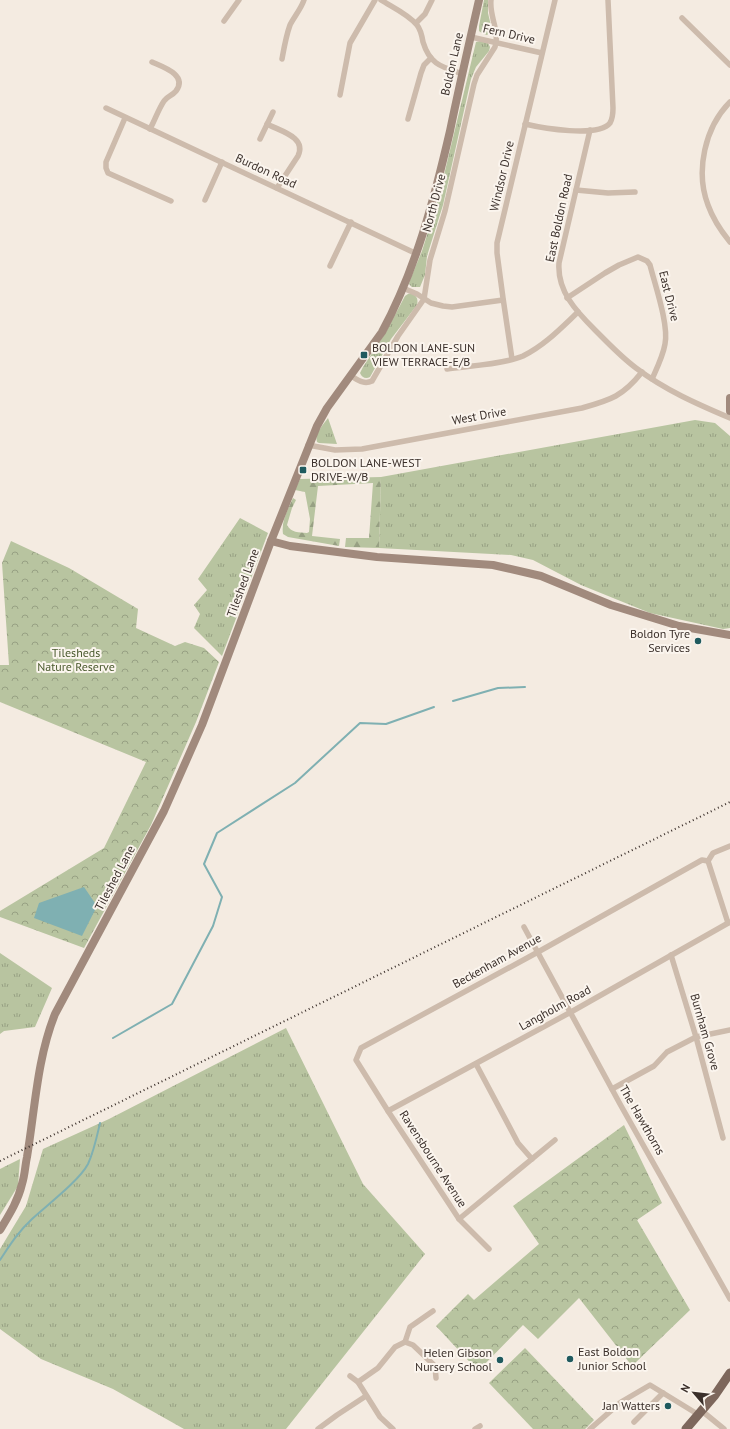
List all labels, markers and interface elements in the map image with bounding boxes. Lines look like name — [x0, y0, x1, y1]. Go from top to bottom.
street label: Fern Drive — [482, 20, 537, 47]
street label: Boldon Lane — [437, 31, 466, 97]
street label: Windsor Drive — [486, 139, 517, 213]
street label: Burdon Road — [233, 150, 299, 191]
street label: North Drive — [419, 172, 448, 234]
street label: East Boldon Road — [542, 172, 575, 263]
street label: East Drive — [656, 269, 683, 323]
place label: BOLDON LANE-SUN VIEW TERRACE-E/B — [371, 340, 475, 369]
marker: BOLDON LANE-SUN VIEW TERRACE-E/B — [359, 350, 369, 360]
street label: West Drive — [451, 403, 507, 428]
place label: BOLDON LANE-WEST DRIVE-W/B — [311, 455, 422, 484]
marker: BOLDON LANE-WEST DRIVE-W/B — [298, 465, 308, 475]
street label: Tileshed Lane — [223, 547, 262, 619]
place label: Boldon Tyre Services — [630, 626, 690, 655]
marker: Boldon Tyre Services — [693, 636, 703, 646]
park label: Tilesheds Nature Reserve — [37, 645, 115, 674]
street label: Tileshed Lane — [91, 843, 138, 913]
street label: Beckenham Avenue — [450, 930, 544, 991]
street label: Langholm Road — [516, 982, 593, 1033]
street label: Burnham Grove — [687, 992, 724, 1072]
street label: The Hawthorns — [616, 1082, 668, 1157]
street label: Ravensbourne Avenue — [396, 1107, 470, 1210]
place label: East Boldon Junior School — [577, 1344, 647, 1373]
place label: Helen Gibson Nursery School — [415, 1345, 492, 1374]
marker: East Boldon Junior School — [565, 1354, 575, 1364]
marker: Helen Gibson Nursery School — [495, 1355, 505, 1365]
north arrow — [674, 1373, 714, 1413]
text: N — [677, 1382, 693, 1395]
place label: Jan Watters — [601, 1398, 660, 1413]
marker: Jan Watters — [663, 1401, 673, 1411]

